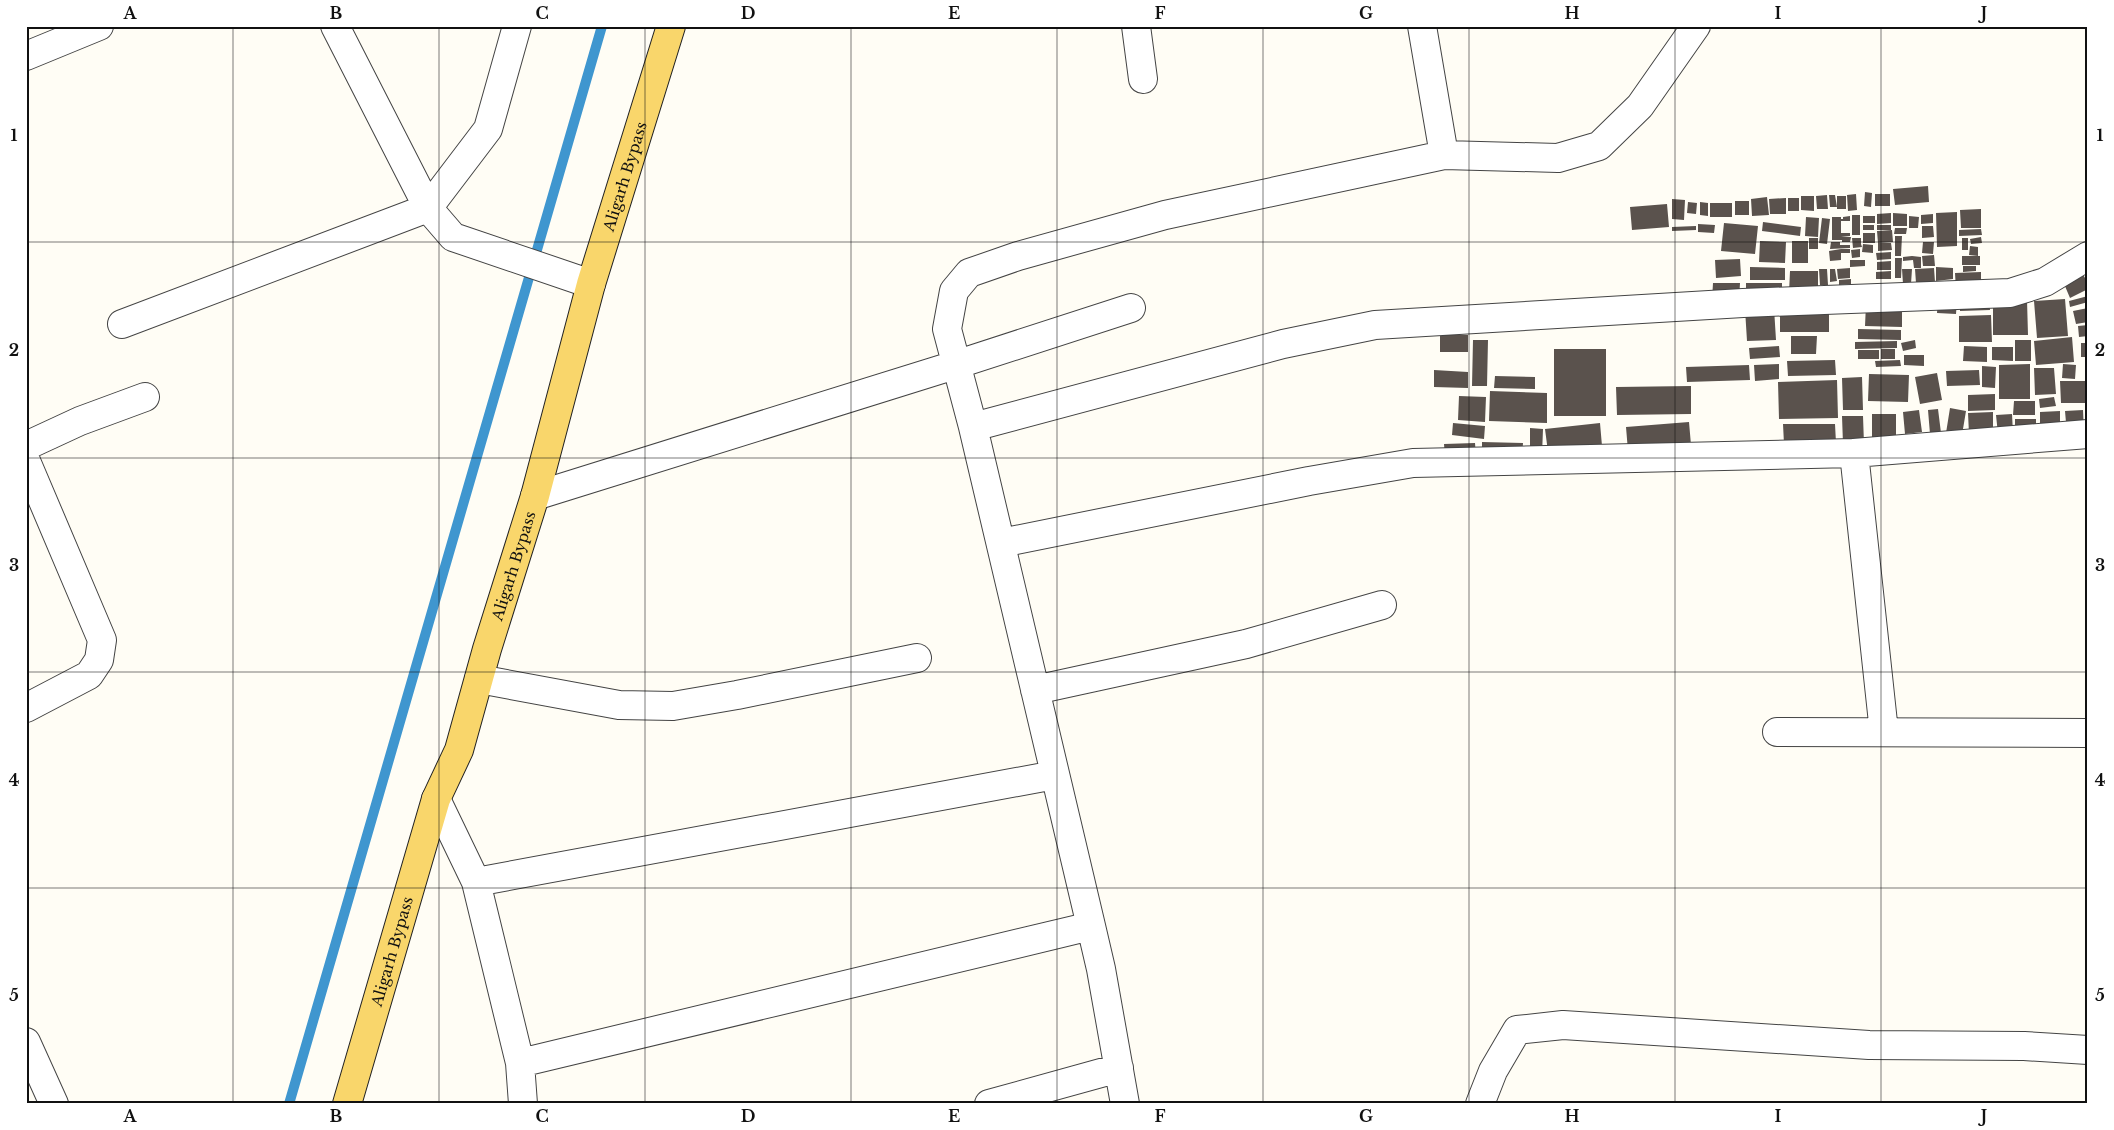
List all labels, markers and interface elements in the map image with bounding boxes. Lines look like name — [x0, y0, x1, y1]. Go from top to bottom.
text: A — [123, 3, 138, 23]
text: B — [330, 3, 343, 23]
text: C — [535, 3, 549, 23]
text: D — [741, 3, 755, 23]
text: E — [948, 3, 960, 23]
text: F — [1154, 3, 1166, 23]
text: G — [1359, 3, 1373, 23]
text: H — [1564, 3, 1580, 23]
text: I — [1775, 3, 1782, 23]
text: J — [1978, 3, 1987, 23]
street label: Aligarh Bypass — [598, 119, 650, 234]
text: 1 — [11, 125, 18, 145]
text: 1 — [2097, 125, 2104, 145]
text: 2 — [9, 340, 19, 360]
text: 2 — [2095, 340, 2105, 360]
street label: Aligarh Bypass — [487, 508, 539, 624]
text: 3 — [9, 555, 19, 575]
text: 3 — [2095, 555, 2105, 575]
text: 4 — [9, 770, 19, 790]
text: 4 — [2095, 770, 2105, 790]
street label: Aligarh Bypass — [366, 894, 417, 1010]
text: 5 — [9, 985, 19, 1005]
text: 5 — [2095, 985, 2105, 1005]
text: A — [123, 1106, 138, 1126]
text: B — [330, 1106, 343, 1126]
text: C — [535, 1106, 549, 1126]
text: D — [741, 1106, 755, 1126]
text: E — [948, 1106, 960, 1126]
text: F — [1154, 1106, 1166, 1126]
text: G — [1359, 1106, 1373, 1126]
text: H — [1564, 1106, 1580, 1126]
text: I — [1775, 1106, 1782, 1126]
text: J — [1978, 1106, 1987, 1126]

